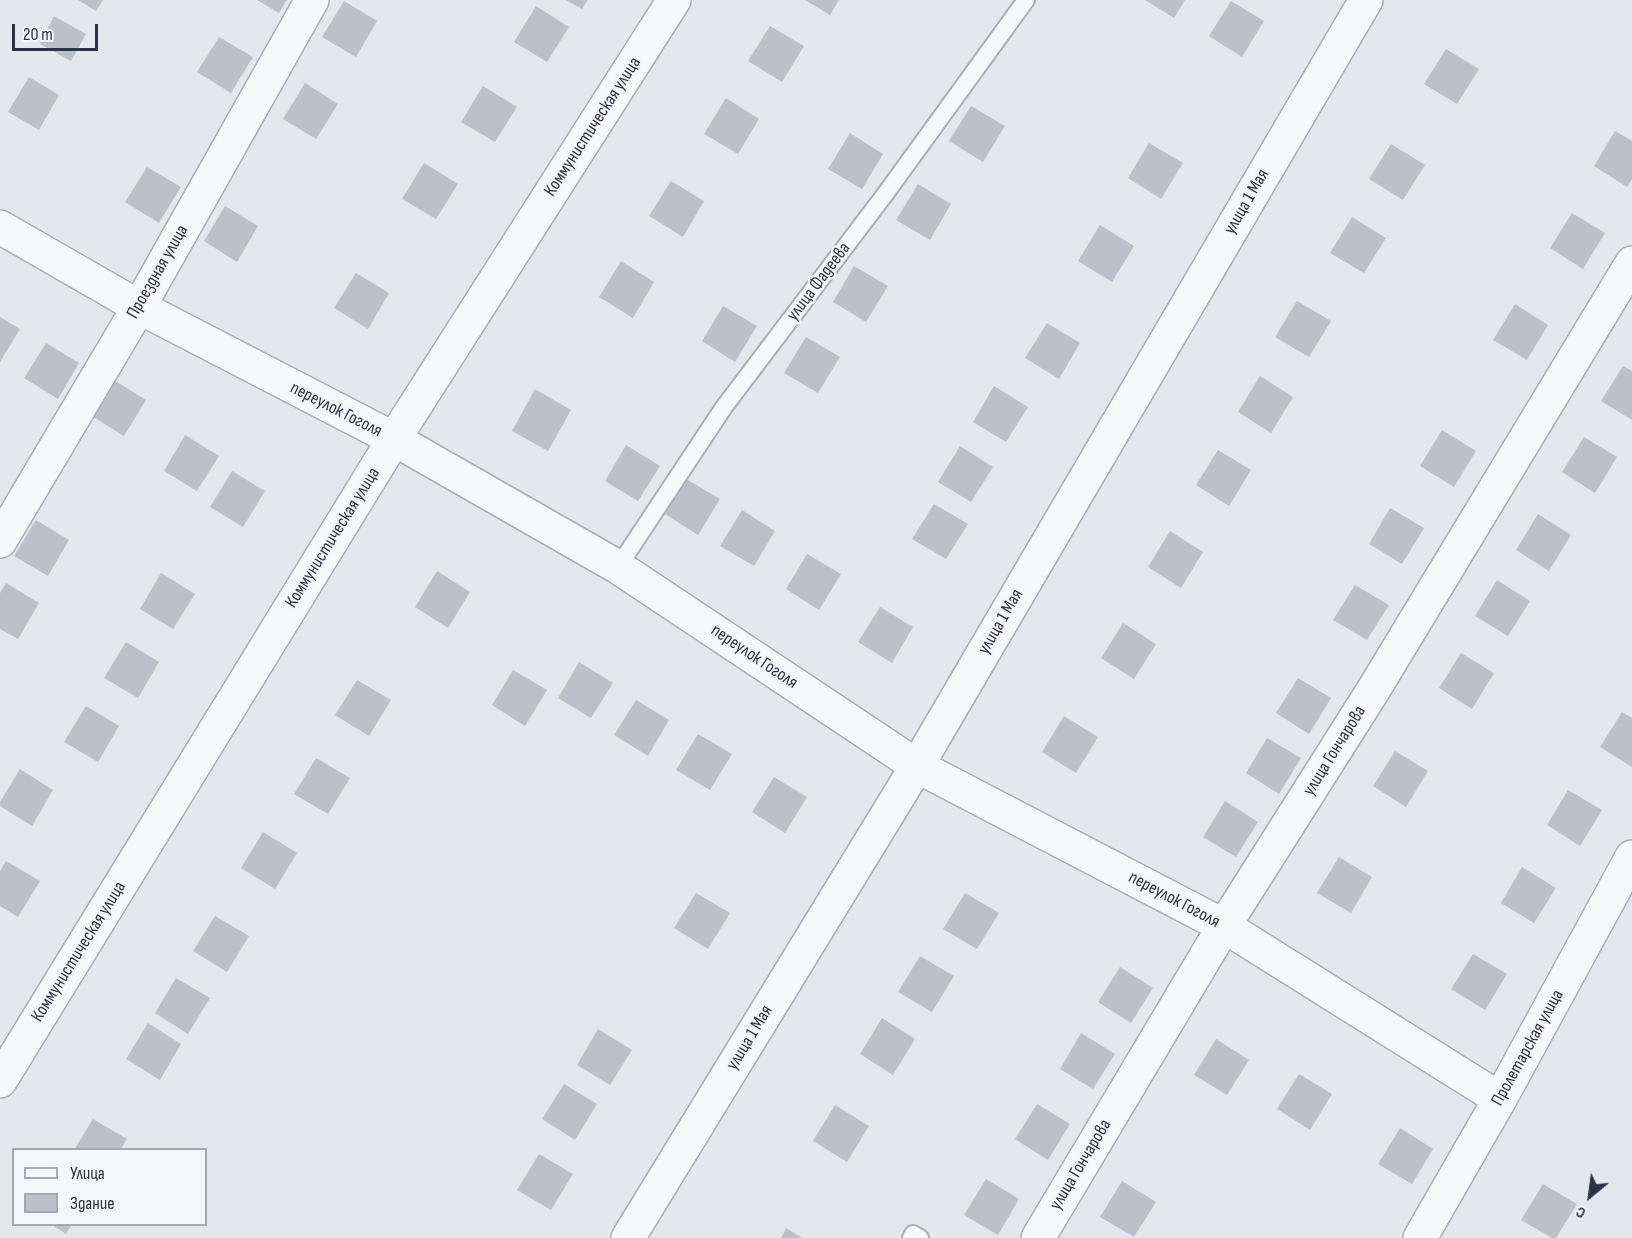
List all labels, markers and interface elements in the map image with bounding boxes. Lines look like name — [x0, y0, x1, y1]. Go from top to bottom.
scale bar — [15, 12, 100, 50]
text: 20 m — [23, 24, 53, 45]
street label: Коммунистическая улица — [540, 53, 646, 201]
street label: улица 1 Мая — [1220, 166, 1274, 238]
street label: Проездная улица — [122, 221, 194, 323]
street label: улица Фадеева — [783, 239, 855, 325]
street label: переулок Гоголя — [286, 378, 386, 442]
street label: Коммунистическая улица — [281, 464, 385, 612]
street label: улица 1 Мая — [974, 586, 1028, 658]
street label: переулок Гоголя — [706, 620, 802, 694]
street label: улица Гончарова — [1299, 702, 1371, 800]
street label: переулок Гоголя — [1125, 867, 1223, 933]
street label: Коммунистическая улица — [27, 878, 131, 1026]
street label: Пролетарская улица — [1487, 986, 1569, 1110]
street label: улица 1 Мая — [722, 1002, 778, 1074]
street label: улица Гончарова — [1046, 1116, 1116, 1214]
legend — [12, 1148, 207, 1226]
text: Улица — [70, 1163, 105, 1184]
north arrow — [1560, 1166, 1620, 1226]
text: Здание — [70, 1193, 115, 1214]
text: С — [1573, 1202, 1589, 1222]

